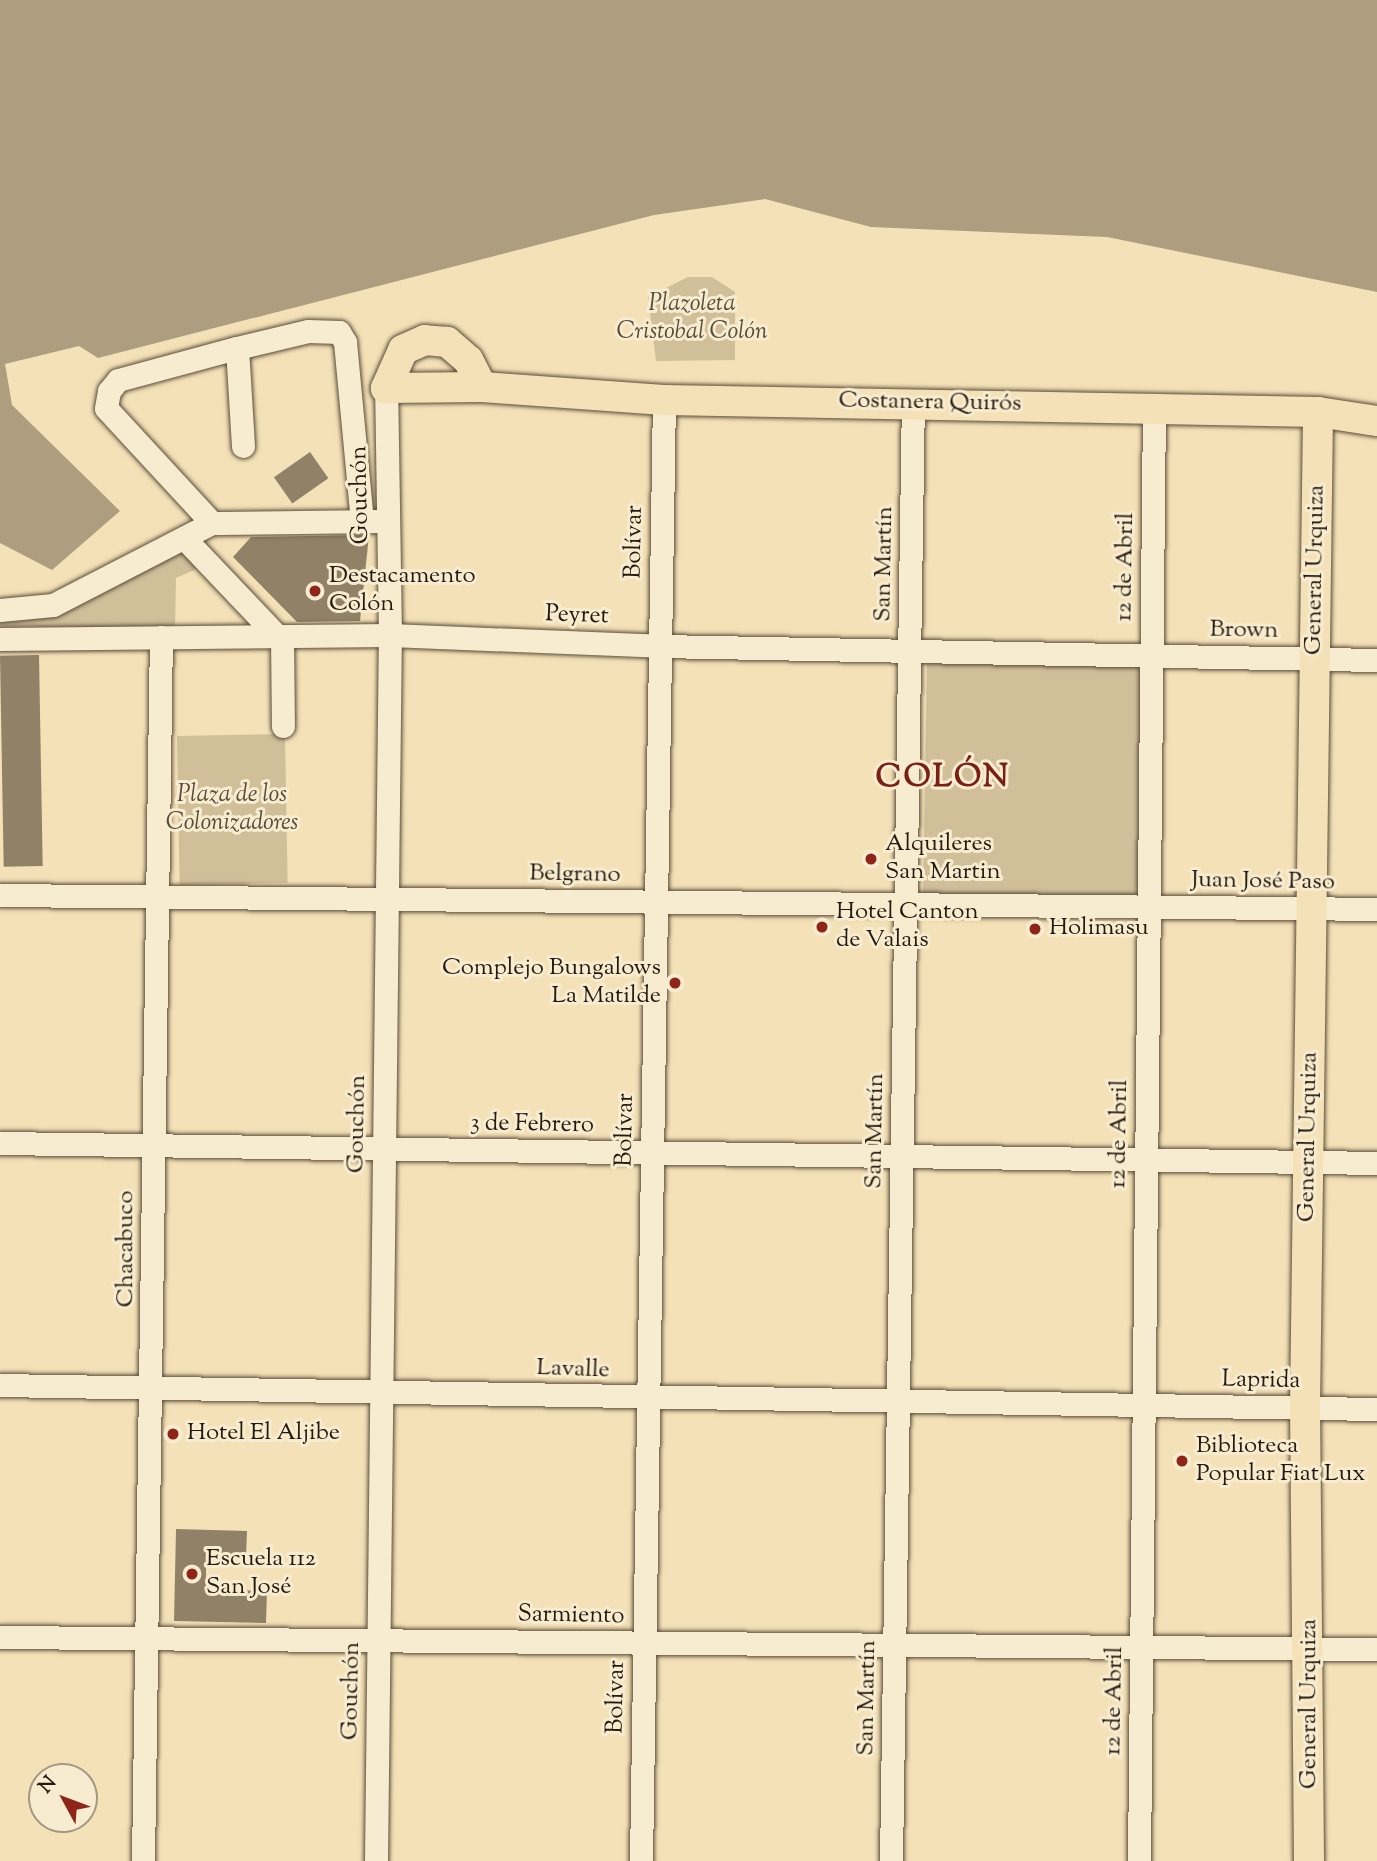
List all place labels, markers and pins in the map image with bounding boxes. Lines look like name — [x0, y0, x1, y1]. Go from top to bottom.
place label: Destacamento Colón — [329, 563, 476, 619]
marker: Destacamento Colón — [307, 583, 323, 599]
place label: Alquileres San Martin — [885, 831, 1001, 887]
marker: Alquileres San Martin — [863, 851, 879, 867]
place label: Hotel Canton de Valais — [836, 899, 979, 955]
place label: Holimasu — [1049, 915, 1149, 943]
marker: Hotel Canton de Valais — [814, 919, 830, 935]
marker: Holimasu — [1027, 921, 1043, 937]
place label: Complejo Bungalows La Matilde — [442, 955, 661, 1011]
marker: Complejo Bungalows La Matilde — [667, 975, 683, 991]
place label: Hotel El Aljibe — [187, 1420, 340, 1448]
marker: Hotel El Aljibe — [165, 1426, 181, 1442]
place label: Biblioteca Popular Fiat Lux — [1196, 1433, 1365, 1489]
marker: Biblioteca Popular Fiat Lux — [1174, 1453, 1190, 1469]
place label: Escuela 112 San José — [206, 1546, 316, 1602]
marker: Escuela 112 San José — [184, 1566, 200, 1582]

